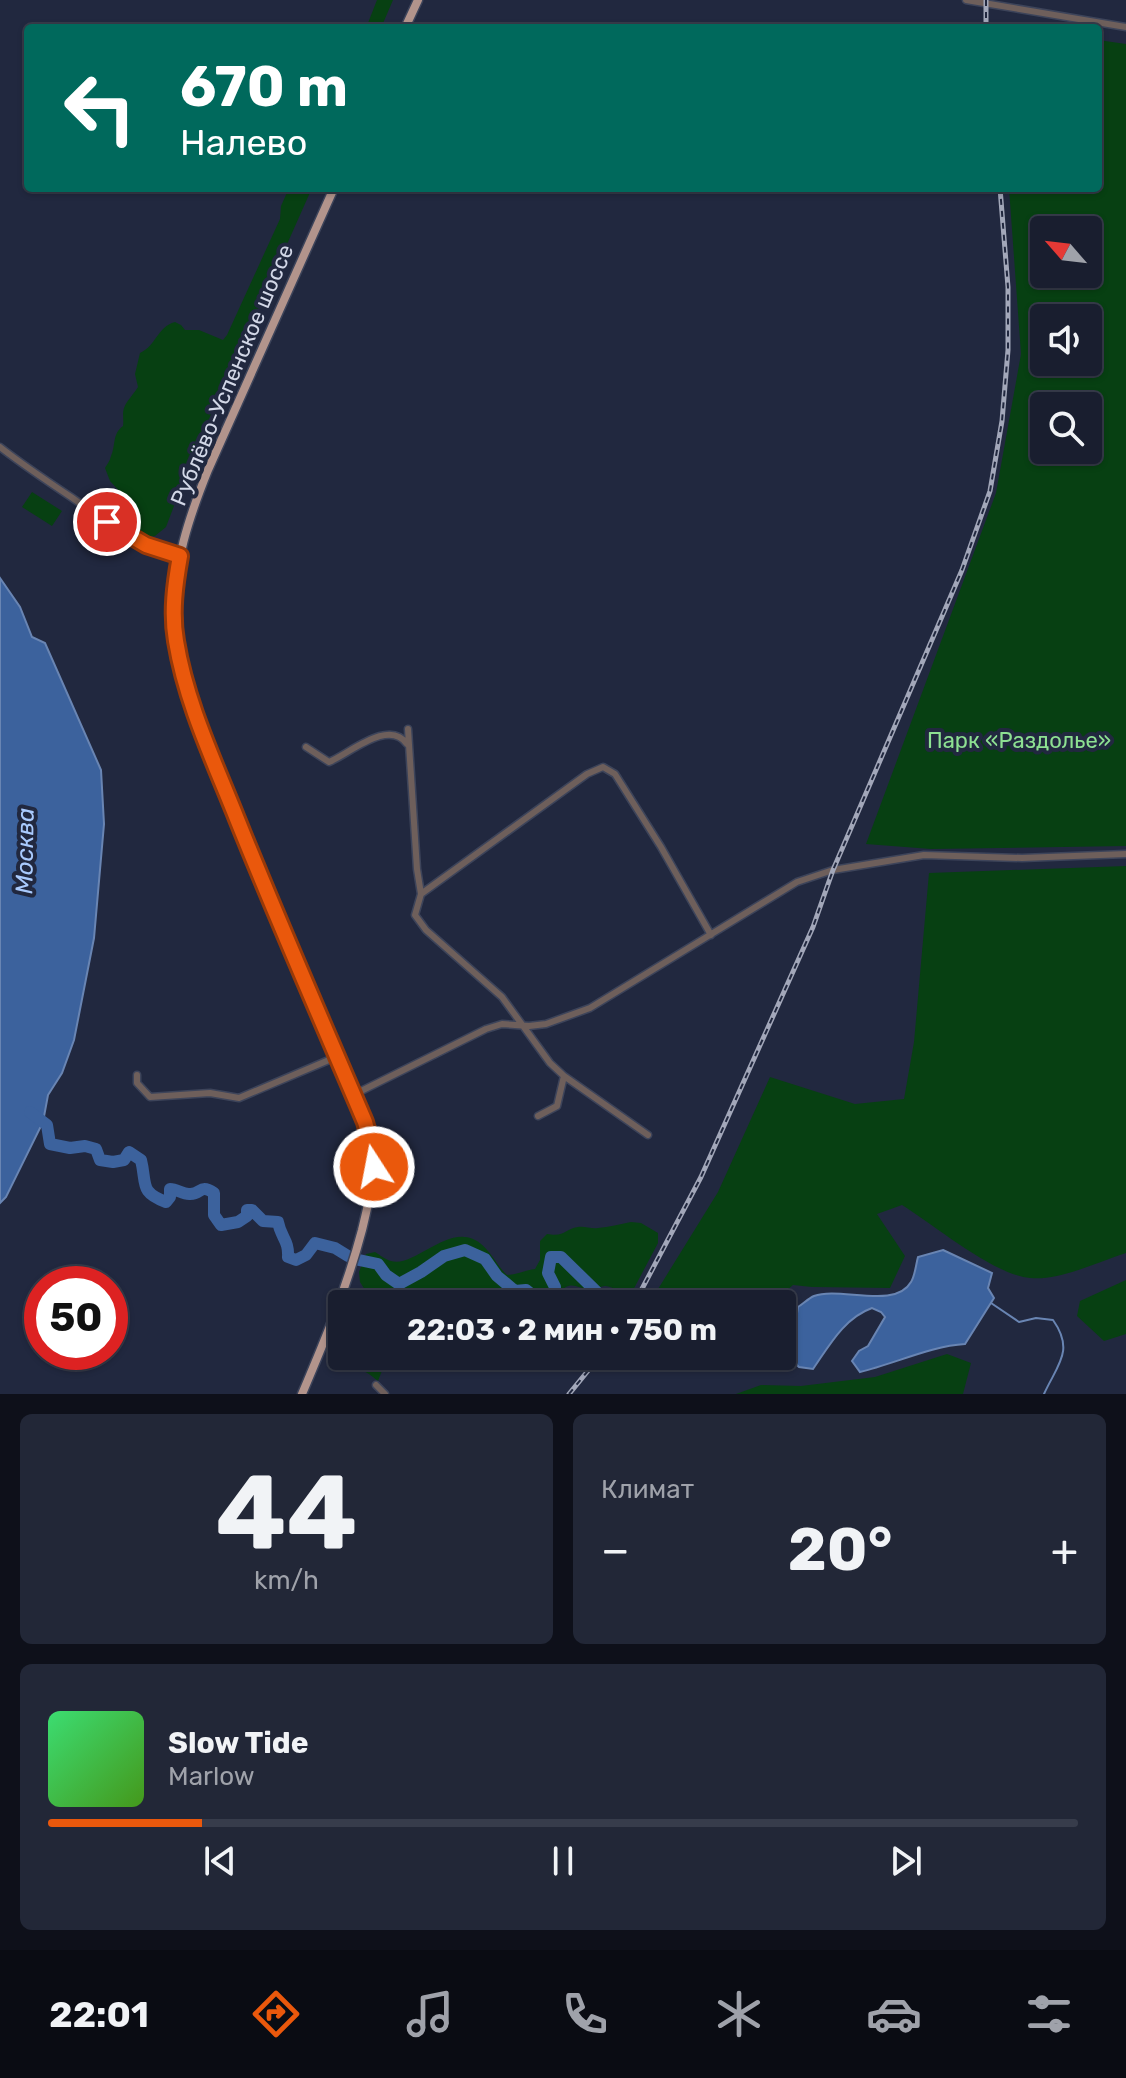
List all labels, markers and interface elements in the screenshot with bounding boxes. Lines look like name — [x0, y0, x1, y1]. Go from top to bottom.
text: 670 m — [180, 54, 348, 120]
icon: left — [48, 56, 152, 160]
text: Налево — [180, 121, 307, 164]
north arrow — [1030, 216, 1102, 288]
map controls — [1030, 216, 1102, 464]
street label: Рублёво-Успенское шоссе — [165, 240, 299, 510]
button: sound — [1030, 304, 1102, 376]
button: search — [1030, 392, 1102, 464]
pin — [73, 488, 141, 556]
icon: arrive — [85, 500, 129, 544]
park label: Парк «Раздолье» — [927, 727, 1111, 754]
water label: Москва — [10, 808, 40, 894]
position arrow — [332, 1125, 416, 1209]
speed limit sign: 50 — [24, 1266, 128, 1370]
text: 22:03 · 2 мин · 750 m — [407, 1312, 717, 1348]
text: 44 — [215, 1451, 358, 1574]
text: Климат — [601, 1474, 694, 1505]
text: 20° — [788, 1514, 892, 1585]
text: − — [601, 1524, 630, 1576]
text: + — [1051, 1524, 1078, 1576]
text: km/h — [254, 1565, 319, 1596]
text: Slow Tide — [168, 1725, 308, 1761]
text: Marlow — [168, 1761, 255, 1792]
icon: previous — [198, 1839, 242, 1883]
icon: pause — [541, 1839, 585, 1883]
icon: next — [884, 1839, 928, 1883]
icon: directions — [248, 1986, 304, 2042]
icon: music — [402, 1986, 458, 2042]
icon: phone — [557, 1986, 613, 2042]
icon: climate — [711, 1986, 767, 2042]
icon: car — [866, 1986, 922, 2042]
icon: filters — [1021, 1986, 1077, 2042]
text: 22:01 — [49, 1993, 149, 2036]

